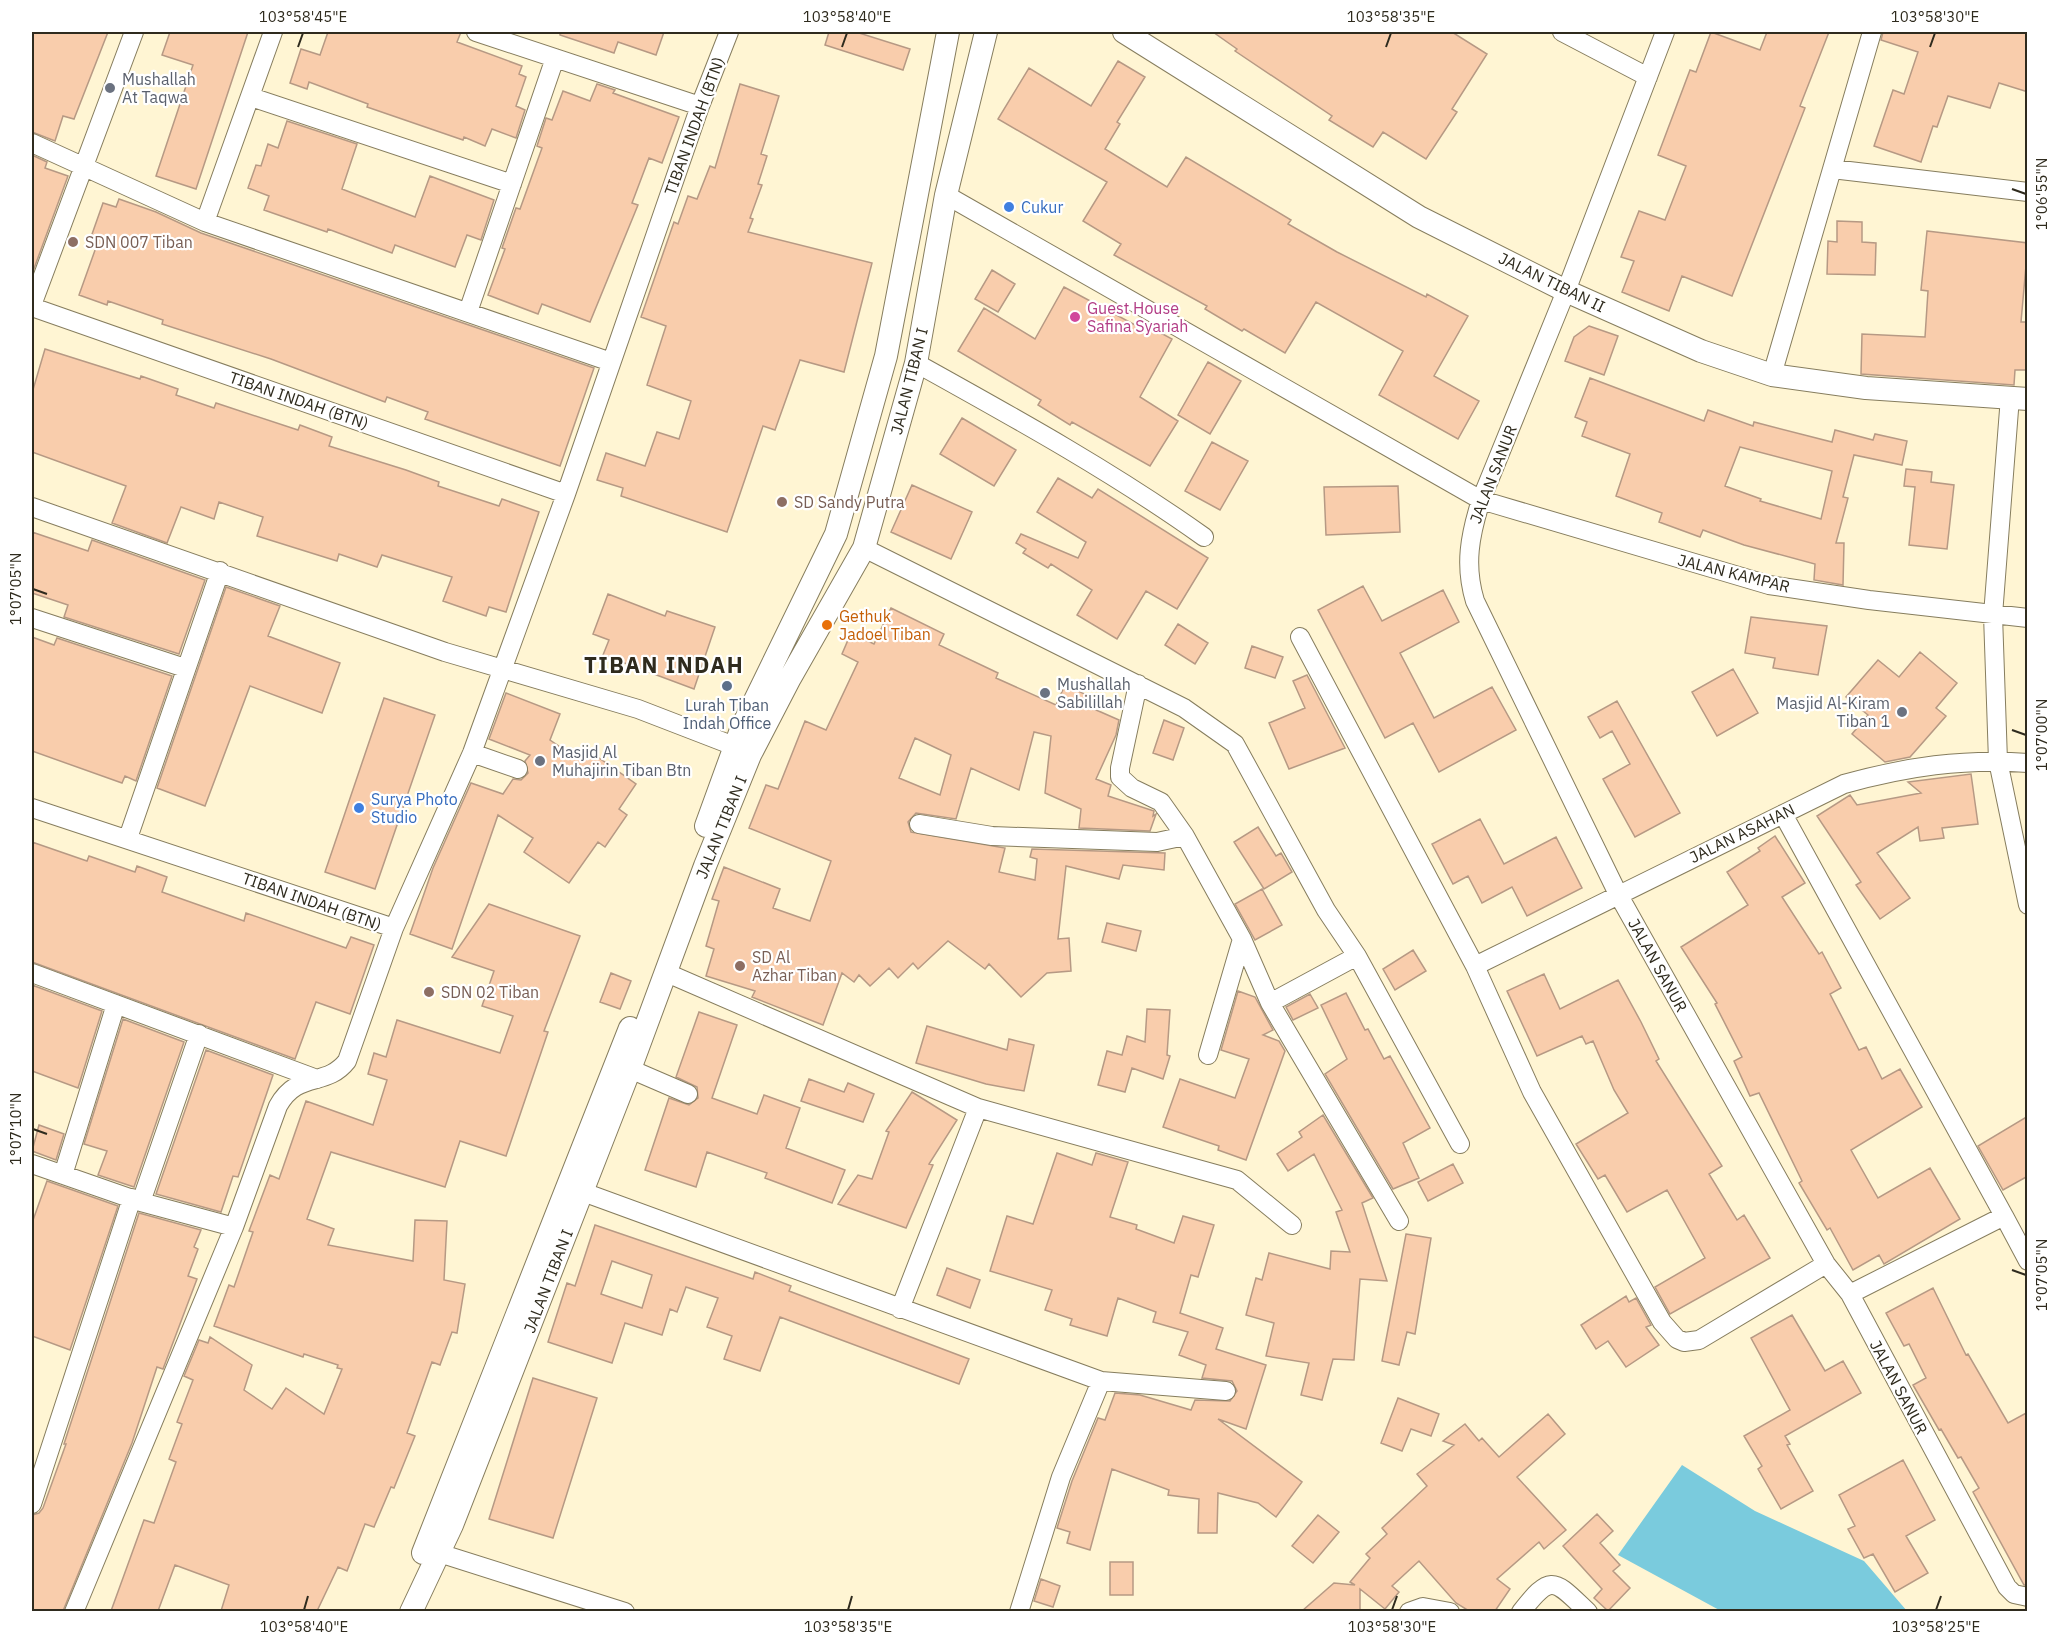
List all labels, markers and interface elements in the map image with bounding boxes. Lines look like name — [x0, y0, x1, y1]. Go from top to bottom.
text: 103°58'45"E — [259, 7, 347, 26]
text: 103°58'40"E — [803, 7, 891, 26]
text: 103°58'35"E — [1347, 7, 1435, 26]
text: 103°58'30"E — [1891, 7, 1979, 26]
street label: TIBAN INDAH (BTN) — [660, 54, 728, 198]
place label: Mushallah At Taqwa — [122, 69, 196, 107]
marker: Mushallah At Taqwa — [103, 81, 117, 95]
text: 1°06'55"N — [2032, 158, 2051, 230]
place label: Cukur — [1021, 197, 1063, 217]
marker: Cukur — [1002, 200, 1016, 214]
place label: SDN 007 Tiban — [85, 232, 193, 252]
marker: SDN 007 Tiban — [66, 235, 80, 249]
street label: JALAN TIBAN II — [1496, 248, 1608, 316]
place label: Guest House Safina Syariah — [1087, 298, 1188, 336]
marker: Guest House Safina Syariah — [1068, 310, 1082, 324]
street label: JALAN TIBAN I — [886, 325, 932, 437]
street label: TIBAN INDAH (BTN) — [227, 367, 371, 433]
street label: JALAN SANUR — [1465, 422, 1521, 526]
place label: SD Sandy Putra — [794, 492, 905, 512]
marker: SD Sandy Putra — [775, 495, 789, 509]
street label: JALAN KAMPAR — [1676, 549, 1792, 597]
text: 1°07'05"N — [6, 553, 25, 625]
place label: Gethuk Jadoel Tiban — [839, 606, 931, 644]
marker: Gethuk Jadoel Tiban — [820, 618, 834, 632]
district label: TIBAN INDAH — [584, 650, 744, 679]
place label: Mushallah Sabilillah — [1057, 674, 1131, 712]
marker: Lurah Tiban Indah Office — [720, 679, 734, 693]
marker: Mushallah Sabilillah — [1038, 686, 1052, 700]
place label: Masjid Al-Kiram Tiban 1 — [1776, 693, 1890, 731]
place label: Lurah Tiban Indah Office — [683, 695, 771, 733]
text: 1°07'00"N — [2032, 699, 2051, 771]
marker: Masjid Al-Kiram Tiban 1 — [1895, 705, 1909, 719]
place label: Masjid Al Muhajirin Tiban Btn — [552, 742, 691, 780]
marker: Masjid Al Muhajirin Tiban Btn — [533, 754, 547, 768]
street label: JALAN TIBAN I — [691, 773, 751, 881]
place label: Surya Photo Studio — [371, 789, 458, 827]
street label: JALAN ASAHAN — [1686, 799, 1798, 867]
marker: Surya Photo Studio — [352, 801, 366, 815]
street label: TIBAN INDAH (BTN) — [240, 868, 384, 934]
street label: JALAN SANUR — [1624, 915, 1692, 1015]
place label: SD Al Azhar Tiban — [752, 947, 837, 985]
marker: SD Al Azhar Tiban — [733, 959, 747, 973]
place label: SDN 02 Tiban — [441, 982, 539, 1002]
marker: SDN 02 Tiban — [422, 985, 436, 999]
text: 1°07'10"N — [6, 1093, 25, 1165]
street label: JALAN TIBAN I — [519, 1226, 577, 1336]
text: 1°07'05"N — [2032, 1239, 2051, 1311]
street label: JALAN SANUR — [1866, 1336, 1932, 1438]
text: 103°58'40"E — [260, 1617, 348, 1636]
text: 103°58'35"E — [804, 1617, 892, 1636]
text: 103°58'30"E — [1348, 1617, 1436, 1636]
text: 103°58'25"E — [1892, 1617, 1980, 1636]

